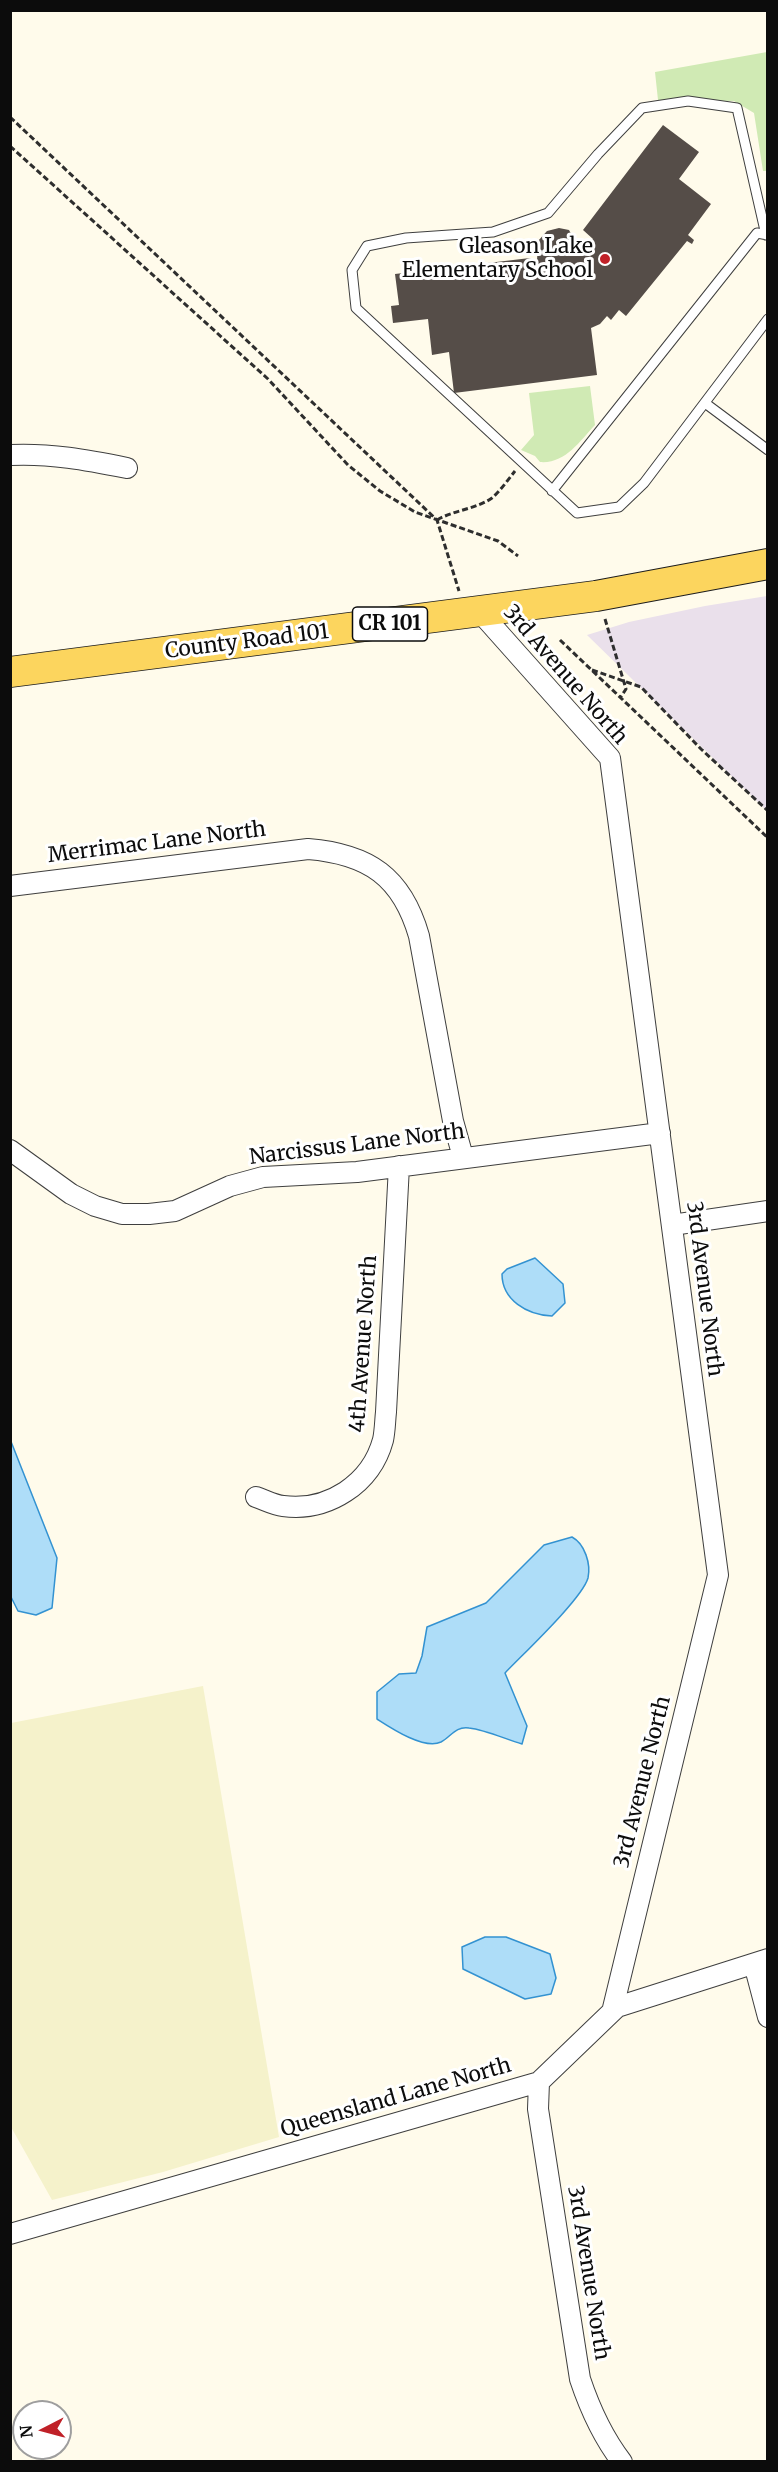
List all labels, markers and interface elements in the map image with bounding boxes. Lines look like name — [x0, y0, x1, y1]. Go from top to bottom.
place label: Gleason Lake Elementary School — [402, 234, 593, 284]
marker: Gleason Lake Elementary School — [598, 252, 612, 266]
street label: 3rd Avenue North — [498, 600, 632, 750]
road number: CR 101 — [352, 607, 428, 641]
street label: County Road 101 — [164, 619, 330, 665]
street label: Merrimac Lane North — [47, 817, 267, 869]
street label: Narcissus Lane North — [248, 1119, 466, 1171]
street label: 3rd Avenue North — [681, 1200, 727, 1378]
street label: 4th Avenue North — [345, 1254, 383, 1434]
street label: 3rd Avenue North — [609, 1693, 677, 1871]
street label: Queensland Lane North — [278, 2053, 514, 2143]
street label: 3rd Avenue North — [562, 2184, 614, 2362]
north arrow — [12, 2400, 72, 2460]
text: N — [15, 2424, 37, 2439]

